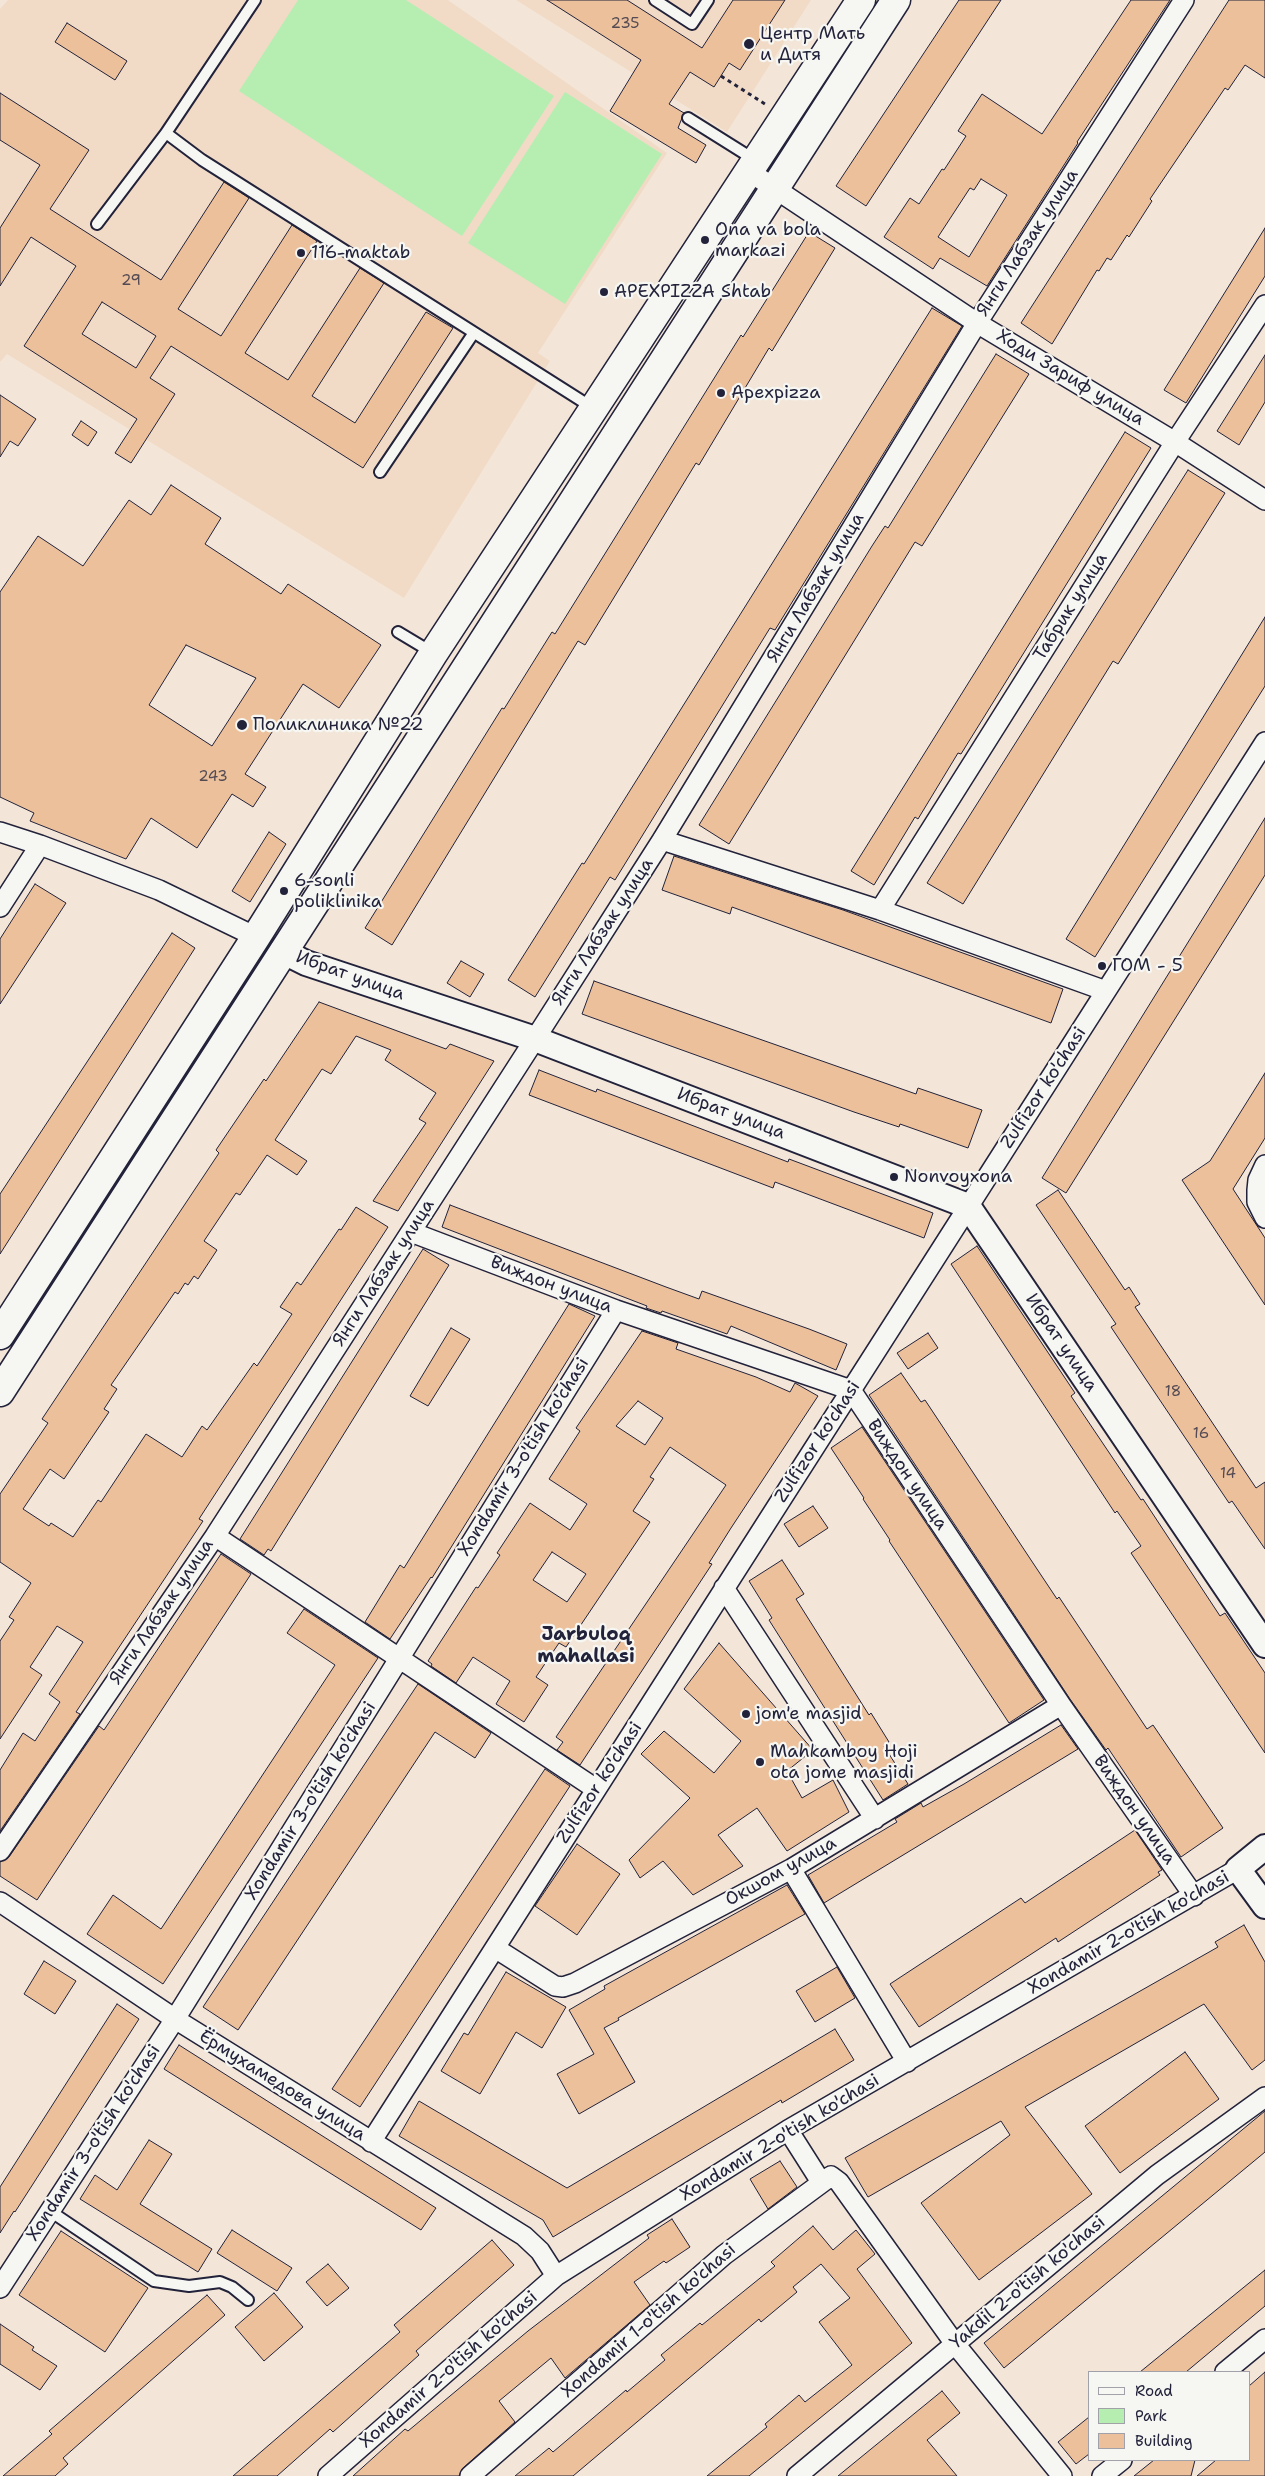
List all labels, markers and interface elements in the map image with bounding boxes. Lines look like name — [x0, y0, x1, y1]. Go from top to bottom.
house number: 235 — [611, 15, 639, 33]
place label: Центр Мать и Дитя — [760, 23, 865, 66]
marker: Центр Мать и Дитя — [742, 37, 756, 51]
street label: Янги Лабзак улица — [972, 166, 1084, 320]
place label: Ona va bola markazi — [715, 219, 821, 262]
marker: Ona va bola markazi — [699, 234, 711, 246]
place label: 116-maktab — [311, 242, 410, 264]
marker: 116-maktab — [295, 247, 307, 259]
house number: 29 — [121, 272, 141, 290]
place label: APEXPIZZA Shtab — [614, 281, 771, 303]
marker: APEXPIZZA Shtab — [598, 286, 610, 298]
street label: Ходи Зариф улица — [992, 325, 1148, 431]
place label: Apexpizza — [731, 382, 820, 404]
marker: Apexpizza — [715, 387, 727, 399]
street label: Янги Лабзак улица — [763, 509, 869, 667]
street label: Табрик улица — [1029, 549, 1113, 665]
place label: Поликлиника №22 — [253, 714, 424, 736]
marker: Поликлиника №22 — [235, 718, 249, 732]
house number: 243 — [198, 768, 228, 786]
street label: Янги Лабзак улица — [547, 855, 659, 1009]
place label: 6-sonli poliklinika — [294, 870, 382, 912]
marker: 6-sonli poliklinika — [278, 885, 290, 897]
street label: Ибрат улица — [293, 946, 407, 1006]
place label: ГОМ - 5 — [1112, 955, 1183, 977]
marker: ГОМ - 5 — [1096, 960, 1108, 972]
street label: Zulfizor ko'chasi — [997, 1023, 1091, 1153]
street label: Ибрат улица — [674, 1083, 788, 1145]
place label: Nonvoyxona — [904, 1166, 1012, 1188]
marker: Nonvoyxona — [888, 1171, 900, 1183]
street label: Янги Лабзак улица — [328, 1196, 440, 1350]
street label: Виждон улица — [487, 1252, 615, 1318]
street label: Ибрат улица — [1020, 1290, 1102, 1396]
street label: Xondamir 3-o'tish ko'chasi — [454, 1354, 594, 1560]
street label: Zulfizor ko'chasi — [771, 1377, 865, 1507]
house number: 18 — [1165, 1383, 1181, 1401]
street label: Виждон улица — [862, 1416, 952, 1534]
house number: 16 — [1193, 1425, 1209, 1443]
house number: 14 — [1220, 1465, 1236, 1483]
street label: Янги Лабзак улица — [105, 1535, 219, 1689]
district label: Jarbuloq mahallasi — [537, 1624, 635, 1668]
street label: Xondamir 3-o'tish ko'chasi — [241, 1698, 381, 1904]
place label: jom'e masjid — [756, 1703, 862, 1725]
marker: jom'e masjid — [740, 1708, 752, 1720]
street label: Zulfizor ko'chasi — [553, 1718, 647, 1848]
place label: Mahkamboy Hoji ota jome masjidi — [770, 1741, 918, 1784]
street label: Виждон улица — [1088, 1751, 1180, 1869]
marker: Mahkamboy Hoji ota jome masjidi — [754, 1756, 766, 1768]
street label: Окшом улица — [722, 1833, 840, 1911]
street label: Xondamir 2-o'tish ko'chasi — [1025, 1866, 1233, 2000]
street label: Ёрмухамедова улица — [195, 2026, 369, 2146]
street label: Xondamir 3-o'tish ko'chasi — [22, 2041, 166, 2245]
street label: Xondamir 2-o'tish ko'chasi — [676, 2070, 884, 2206]
street label: Yakdil 2-o'tish ko'chasi — [946, 2212, 1110, 2354]
street label: Xondamir 1-o'tish ko'chasi — [557, 2239, 741, 2403]
street label: Xondamir 2-o'tish ko'chasi — [356, 2287, 542, 2453]
legend — [1088, 2371, 1250, 2461]
text: Road — [1135, 2381, 1173, 2401]
text: Park — [1135, 2406, 1167, 2426]
text: Building — [1135, 2431, 1192, 2451]

